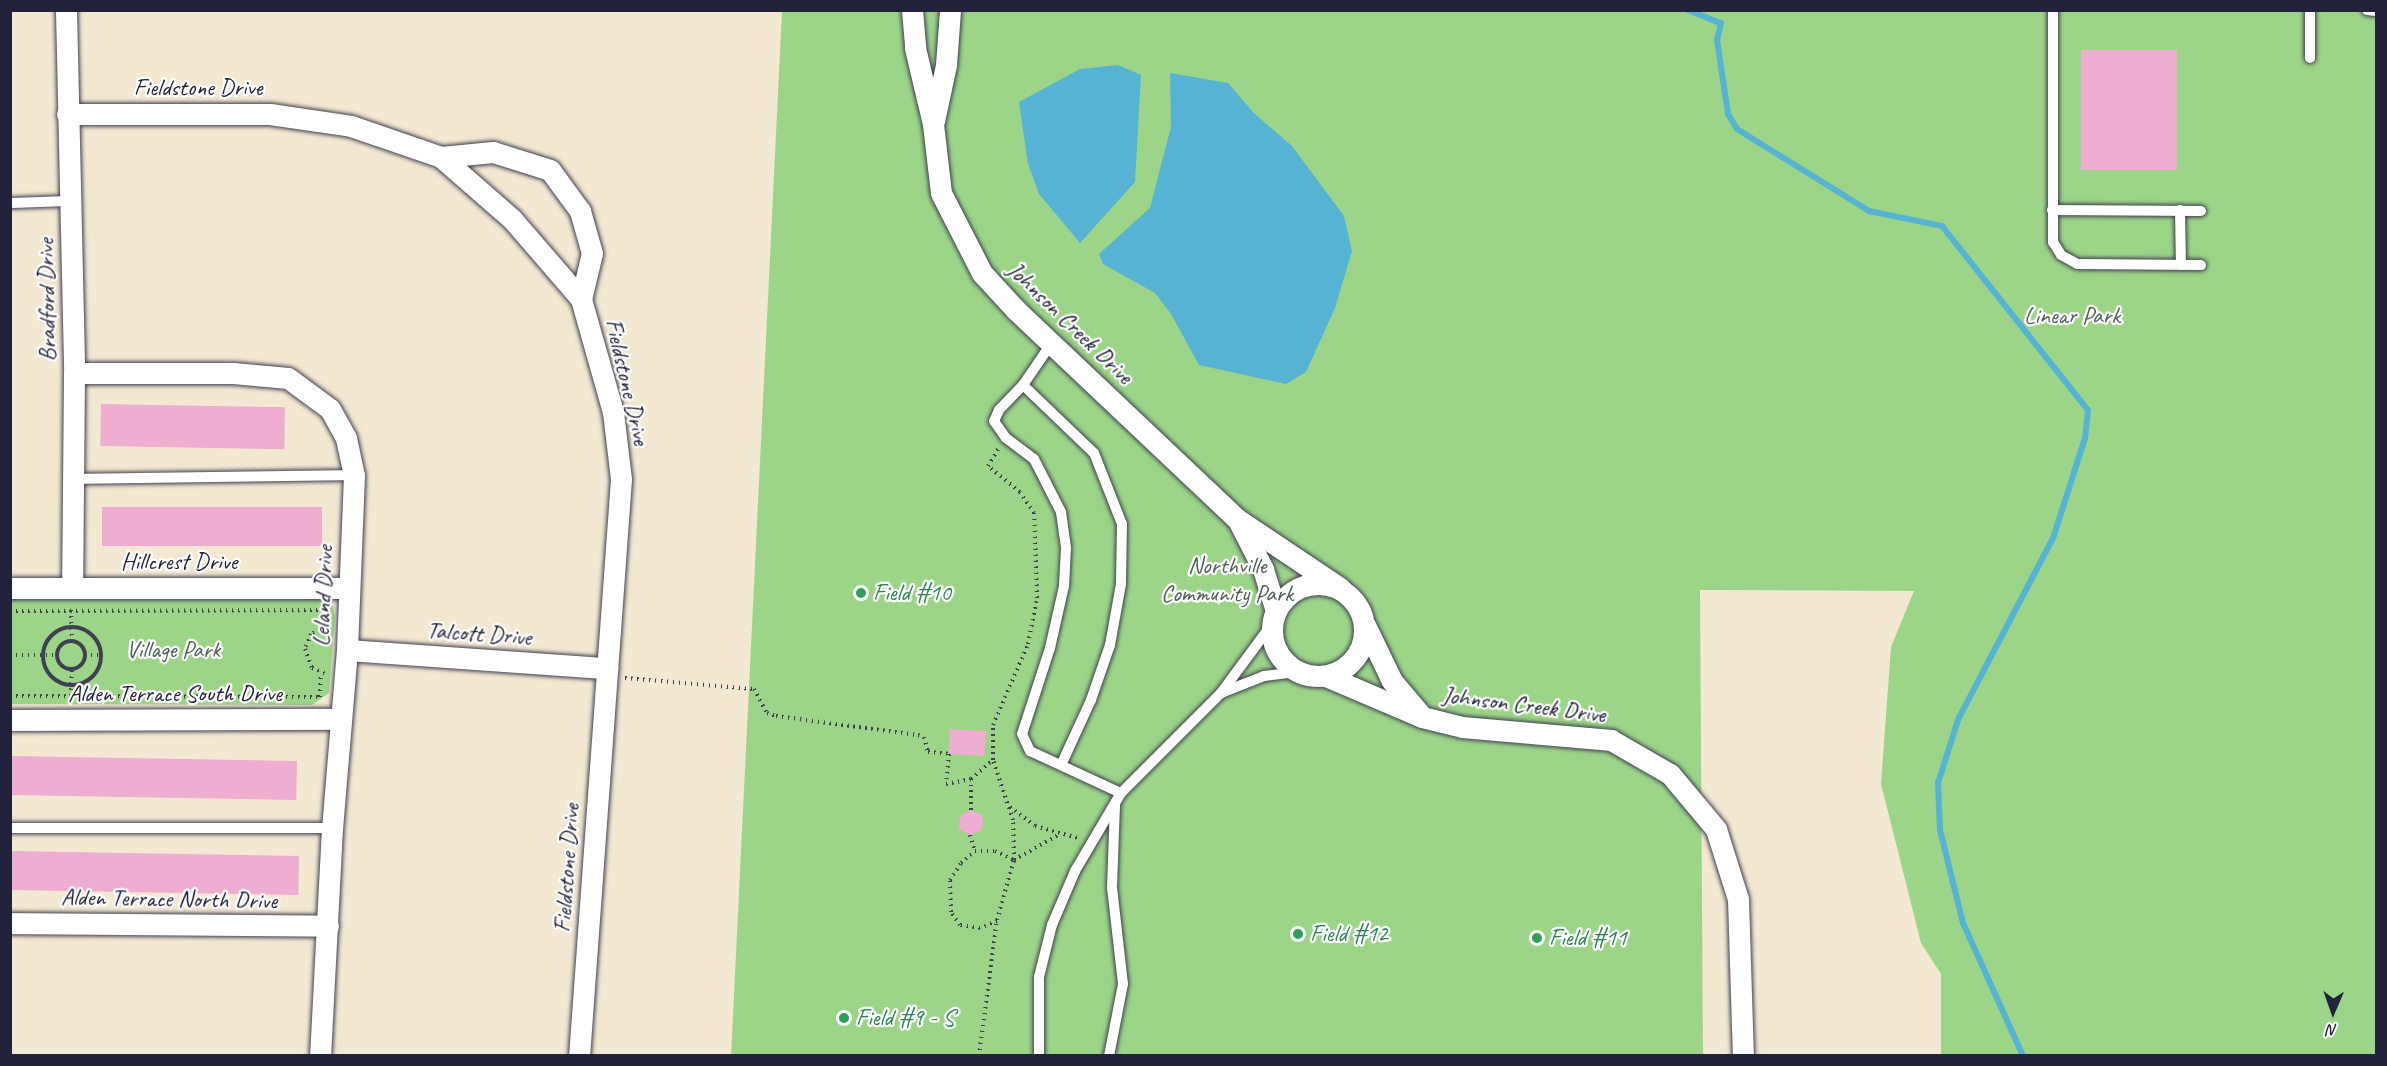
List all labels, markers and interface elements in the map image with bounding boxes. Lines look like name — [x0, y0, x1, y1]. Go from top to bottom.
street label: Fieldstone Drive — [133, 74, 263, 102]
street label: Bradford Drive — [32, 238, 62, 362]
street label: Johnson Creek Drive — [1001, 256, 1139, 390]
park label: Linear Park — [2024, 302, 2120, 330]
street label: Fieldstone Drive — [598, 316, 656, 448]
street label: Leland Drive — [307, 545, 339, 647]
street label: Hillcrest Drive — [121, 548, 237, 576]
park label: Northville Community Park — [1161, 552, 1293, 608]
place label: Field #10 — [873, 579, 951, 607]
marker: Field #10 — [854, 586, 868, 600]
street label: Talcott Drive — [426, 616, 532, 652]
park label: Village Park — [126, 636, 220, 664]
street label: Alden Terrace South Drive — [69, 680, 281, 708]
street label: Johnson Creek Drive — [1441, 681, 1607, 729]
street label: Fieldstone Drive — [548, 803, 586, 933]
street label: Alden Terrace North Drive — [61, 883, 277, 915]
place label: Field #12 — [1310, 920, 1388, 948]
place label: Field #11 — [1549, 924, 1627, 952]
marker: Field #12 — [1291, 927, 1305, 941]
marker: Field #11 — [1530, 931, 1544, 945]
north arrow — [2303, 982, 2363, 1042]
place label: Field #9 - S — [856, 1004, 954, 1032]
marker: Field #9 - S — [837, 1011, 851, 1025]
text: N — [2327, 1020, 2338, 1040]

